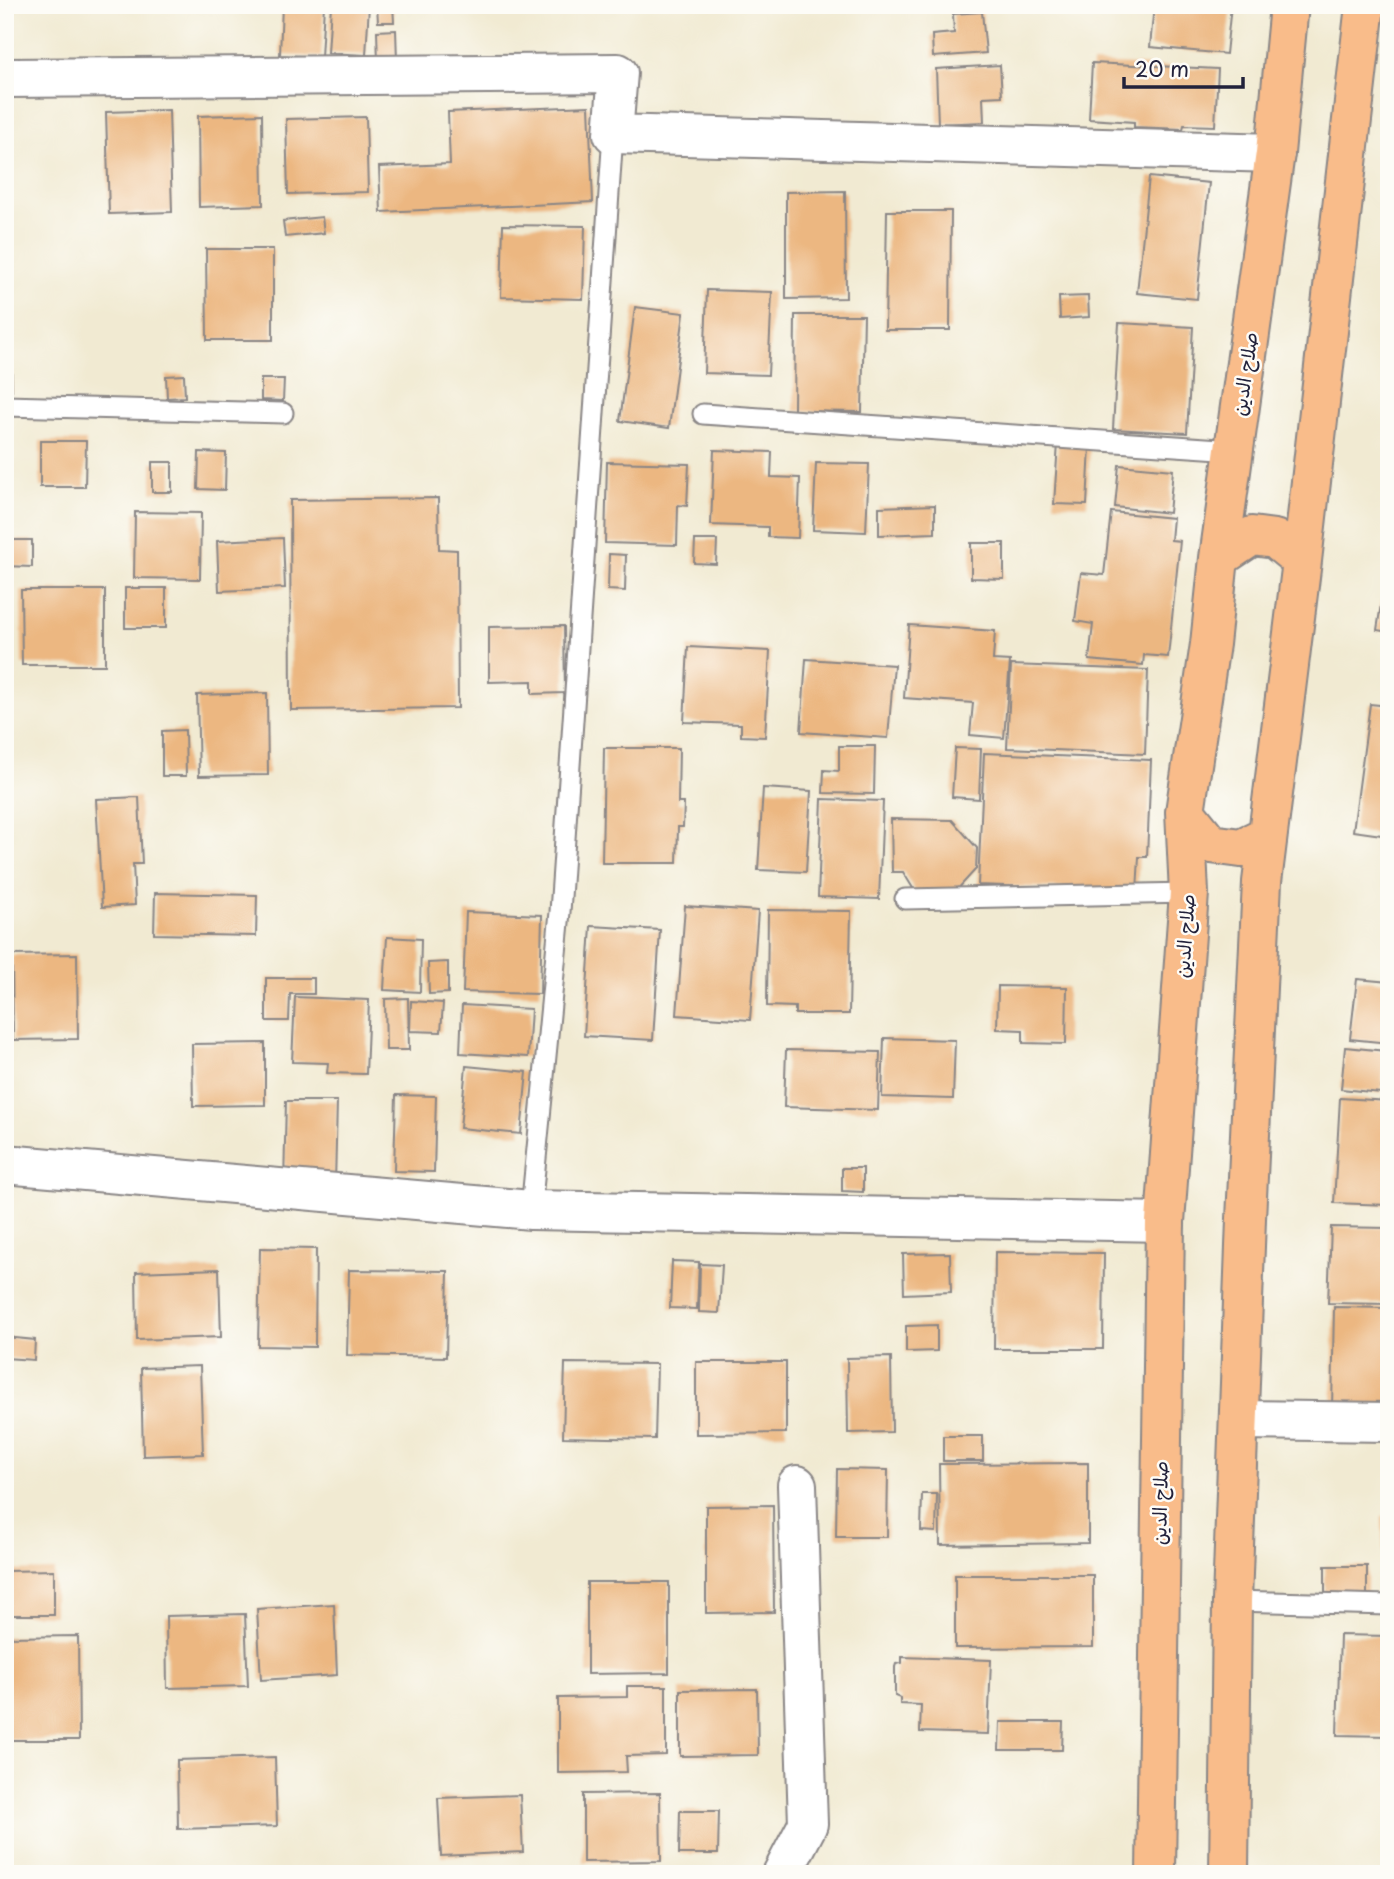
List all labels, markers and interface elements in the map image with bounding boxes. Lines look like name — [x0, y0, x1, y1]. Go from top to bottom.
scale bar — [1124, 46, 1244, 90]
text: 20 m — [1135, 52, 1189, 84]
street label: صلاح الدين — [1224, 330, 1264, 418]
street label: صلاح الدين — [1167, 893, 1201, 979]
street label: صلاح الدين — [1144, 1461, 1174, 1545]

